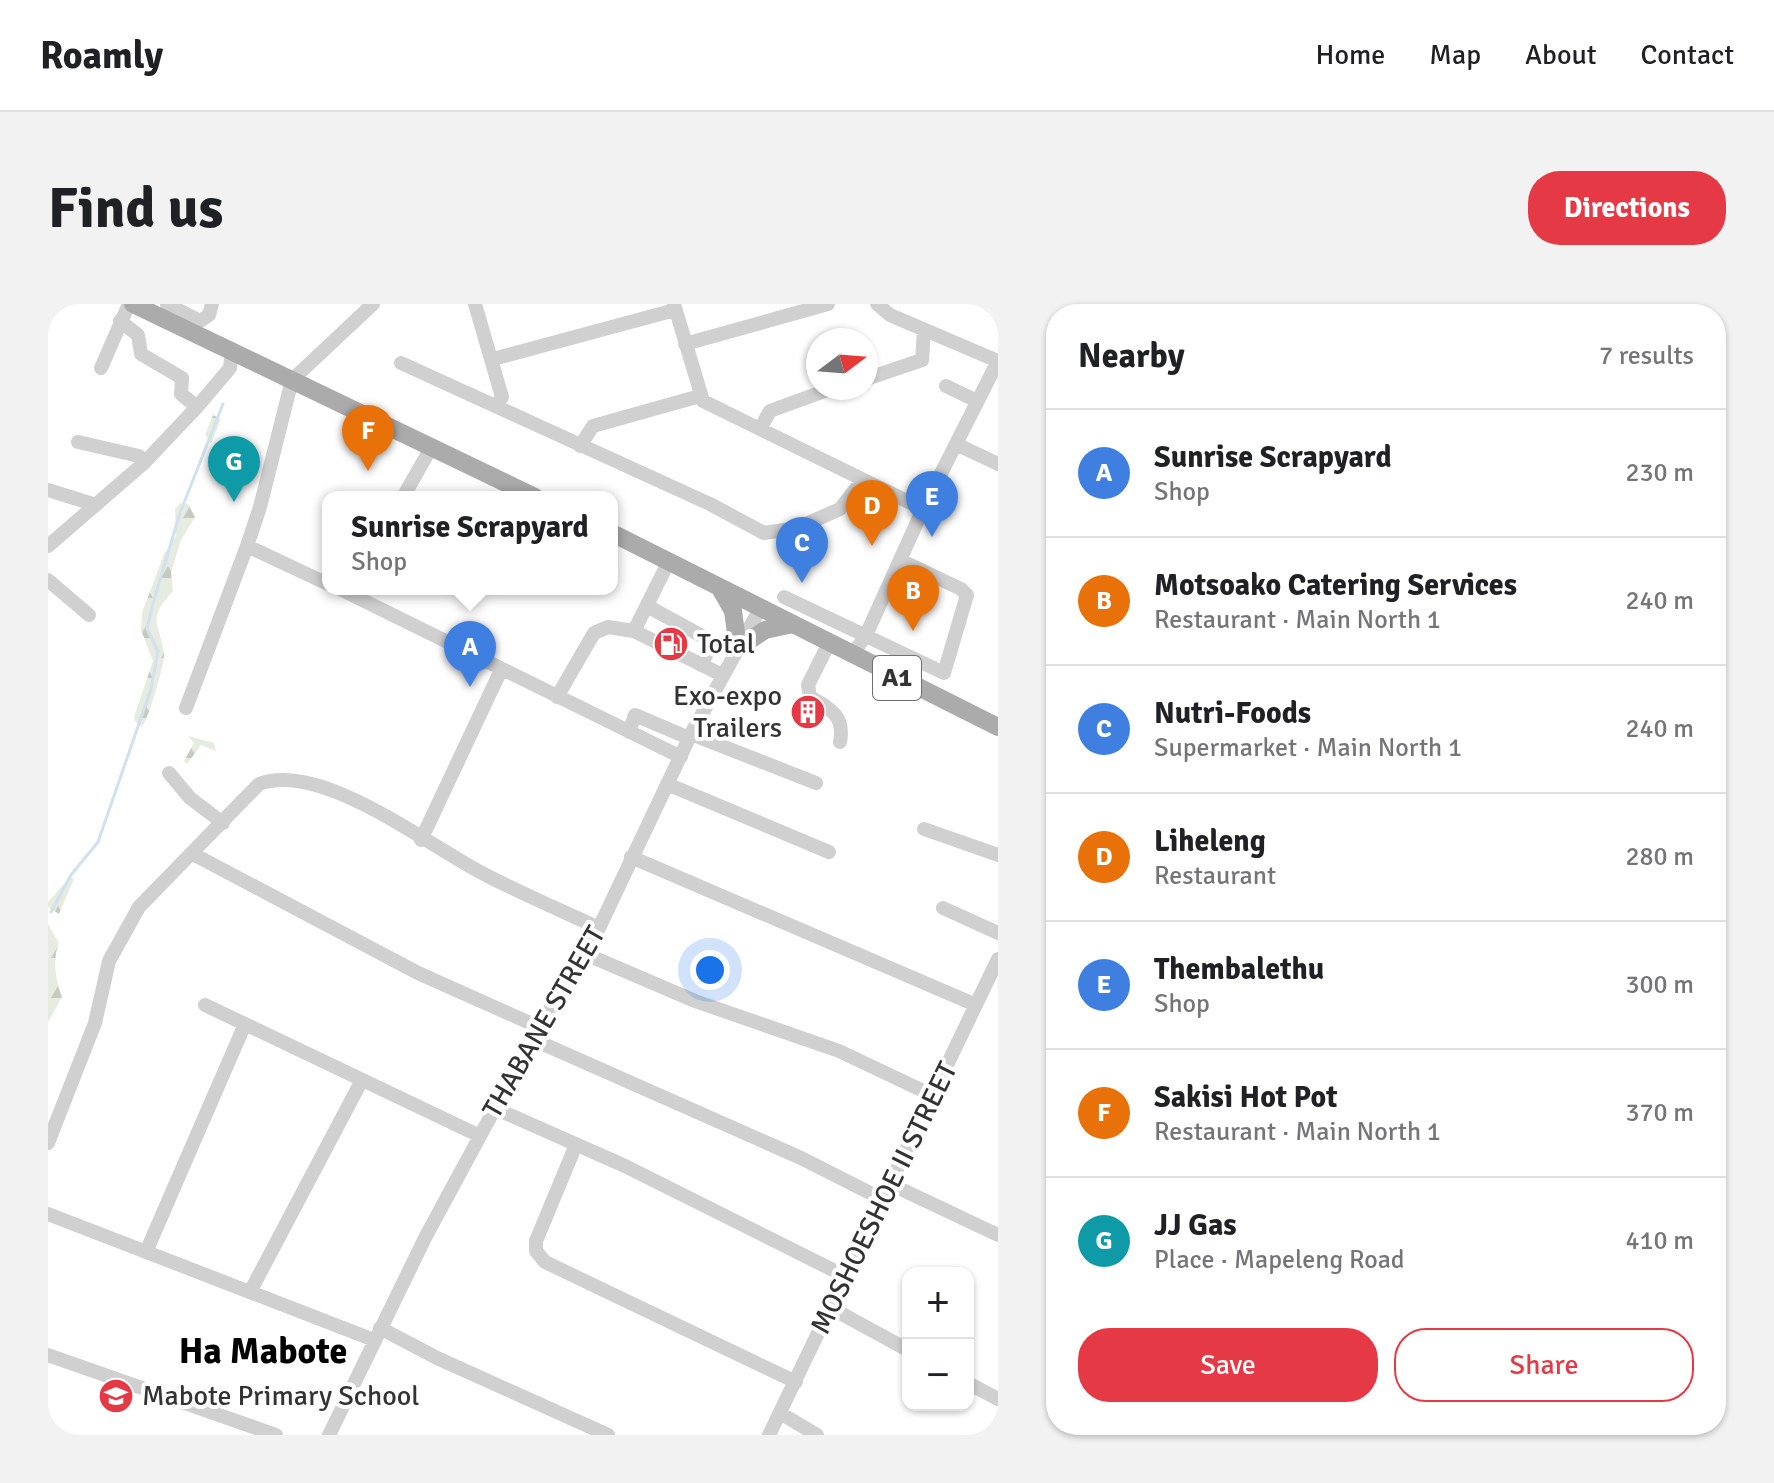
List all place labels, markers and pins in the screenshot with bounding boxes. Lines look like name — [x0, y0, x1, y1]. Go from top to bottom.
pin: F — [342, 405, 394, 471]
pin: G — [208, 436, 260, 502]
pin: E — [906, 471, 958, 537]
pin: D — [846, 480, 898, 546]
pin: C — [776, 517, 828, 583]
pin: B — [887, 565, 939, 631]
pin: A — [444, 621, 496, 687]
fuel station icon: Total — [652, 625, 690, 663]
place label: Total — [697, 627, 755, 661]
place label: Exo-expo Trailers — [673, 679, 782, 745]
building icon: Exo-expo Trailers — [789, 693, 827, 731]
school or university icon: Mabote Primary School — [97, 1377, 135, 1415]
place label: Mabote Primary School — [142, 1379, 420, 1413]

